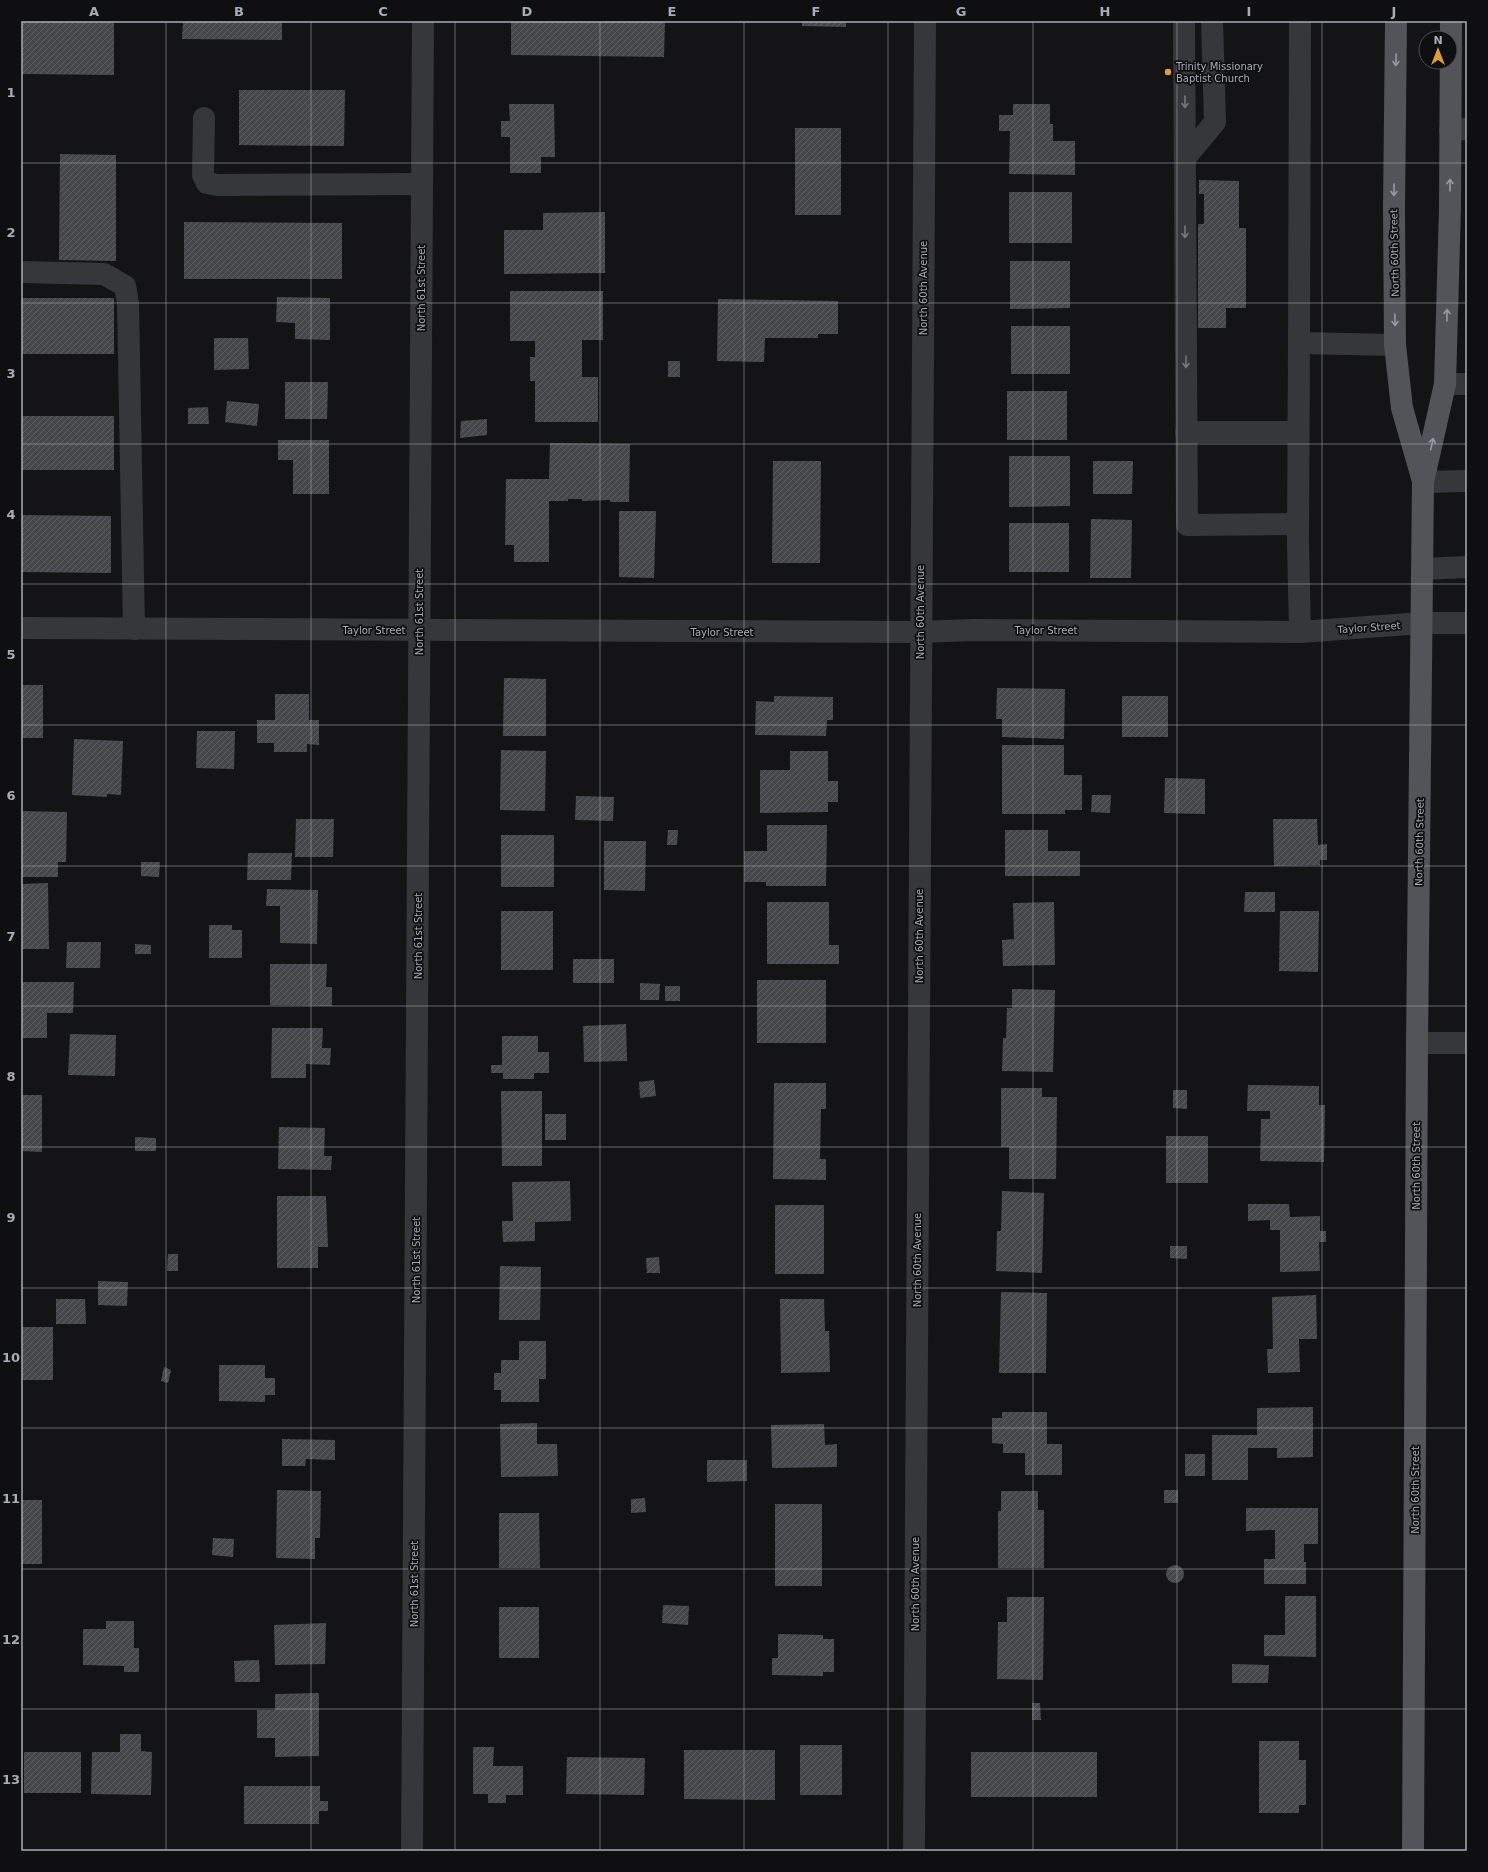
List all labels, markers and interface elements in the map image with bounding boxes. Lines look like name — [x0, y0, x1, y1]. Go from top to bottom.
text: A — [89, 4, 99, 19]
text: B — [234, 4, 244, 19]
text: C — [378, 4, 388, 19]
text: D — [522, 4, 533, 19]
text: E — [668, 4, 676, 19]
text: F — [812, 4, 820, 19]
text: G — [956, 4, 966, 19]
text: H — [1100, 4, 1110, 19]
text: I — [1247, 4, 1251, 19]
text: J — [1391, 4, 1396, 19]
north arrow — [1418, 30, 1458, 70]
text: N — [1433, 34, 1443, 47]
one-way arrow — [1392, 53, 1399, 66]
place label: Trinity Missionary Baptist Church — [1175, 61, 1263, 84]
marker: Trinity Missionary Baptist Church — [1163, 67, 1173, 77]
text: 1 — [6, 85, 16, 100]
one-way arrow — [1181, 95, 1189, 108]
one-way arrow — [1446, 179, 1454, 192]
one-way arrow — [1390, 183, 1398, 196]
street label: North 60th Street — [1388, 209, 1401, 297]
text: 2 — [6, 225, 16, 240]
one-way arrow — [1181, 225, 1189, 238]
street label: North 60th Avenue — [918, 241, 929, 335]
street label: North 61st Street — [416, 245, 427, 331]
one-way arrow — [1443, 309, 1451, 322]
one-way arrow — [1391, 313, 1399, 326]
one-way arrow — [1182, 355, 1190, 368]
text: 3 — [6, 366, 16, 381]
one-way arrow — [1428, 438, 1436, 451]
text: 4 — [6, 507, 16, 522]
street label: North 60th Avenue — [915, 565, 926, 659]
street label: North 61st Street — [414, 569, 425, 655]
street label: Taylor Street — [1336, 620, 1401, 635]
street label: Taylor Street — [341, 625, 406, 636]
street label: Taylor Street — [1013, 625, 1078, 636]
street label: Taylor Street — [689, 627, 754, 638]
text: 5 — [6, 647, 16, 662]
text: 6 — [6, 788, 16, 803]
street label: North 60th Street — [1413, 798, 1426, 886]
street label: North 60th Avenue — [914, 889, 925, 983]
street label: North 61st Street — [413, 893, 424, 979]
text: 7 — [6, 929, 16, 944]
text: 8 — [6, 1069, 16, 1084]
street label: North 60th Street — [1411, 1122, 1422, 1210]
text: 9 — [6, 1210, 16, 1225]
street label: North 60th Avenue — [912, 1213, 923, 1307]
street label: North 61st Street — [411, 1217, 422, 1303]
text: 10 — [2, 1350, 20, 1365]
street label: North 60th Street — [1410, 1446, 1421, 1534]
text: 11 — [2, 1491, 20, 1506]
street label: North 60th Avenue — [910, 1537, 921, 1631]
street label: North 61st Street — [409, 1541, 420, 1627]
text: 12 — [2, 1632, 20, 1647]
text: 13 — [2, 1772, 20, 1787]

